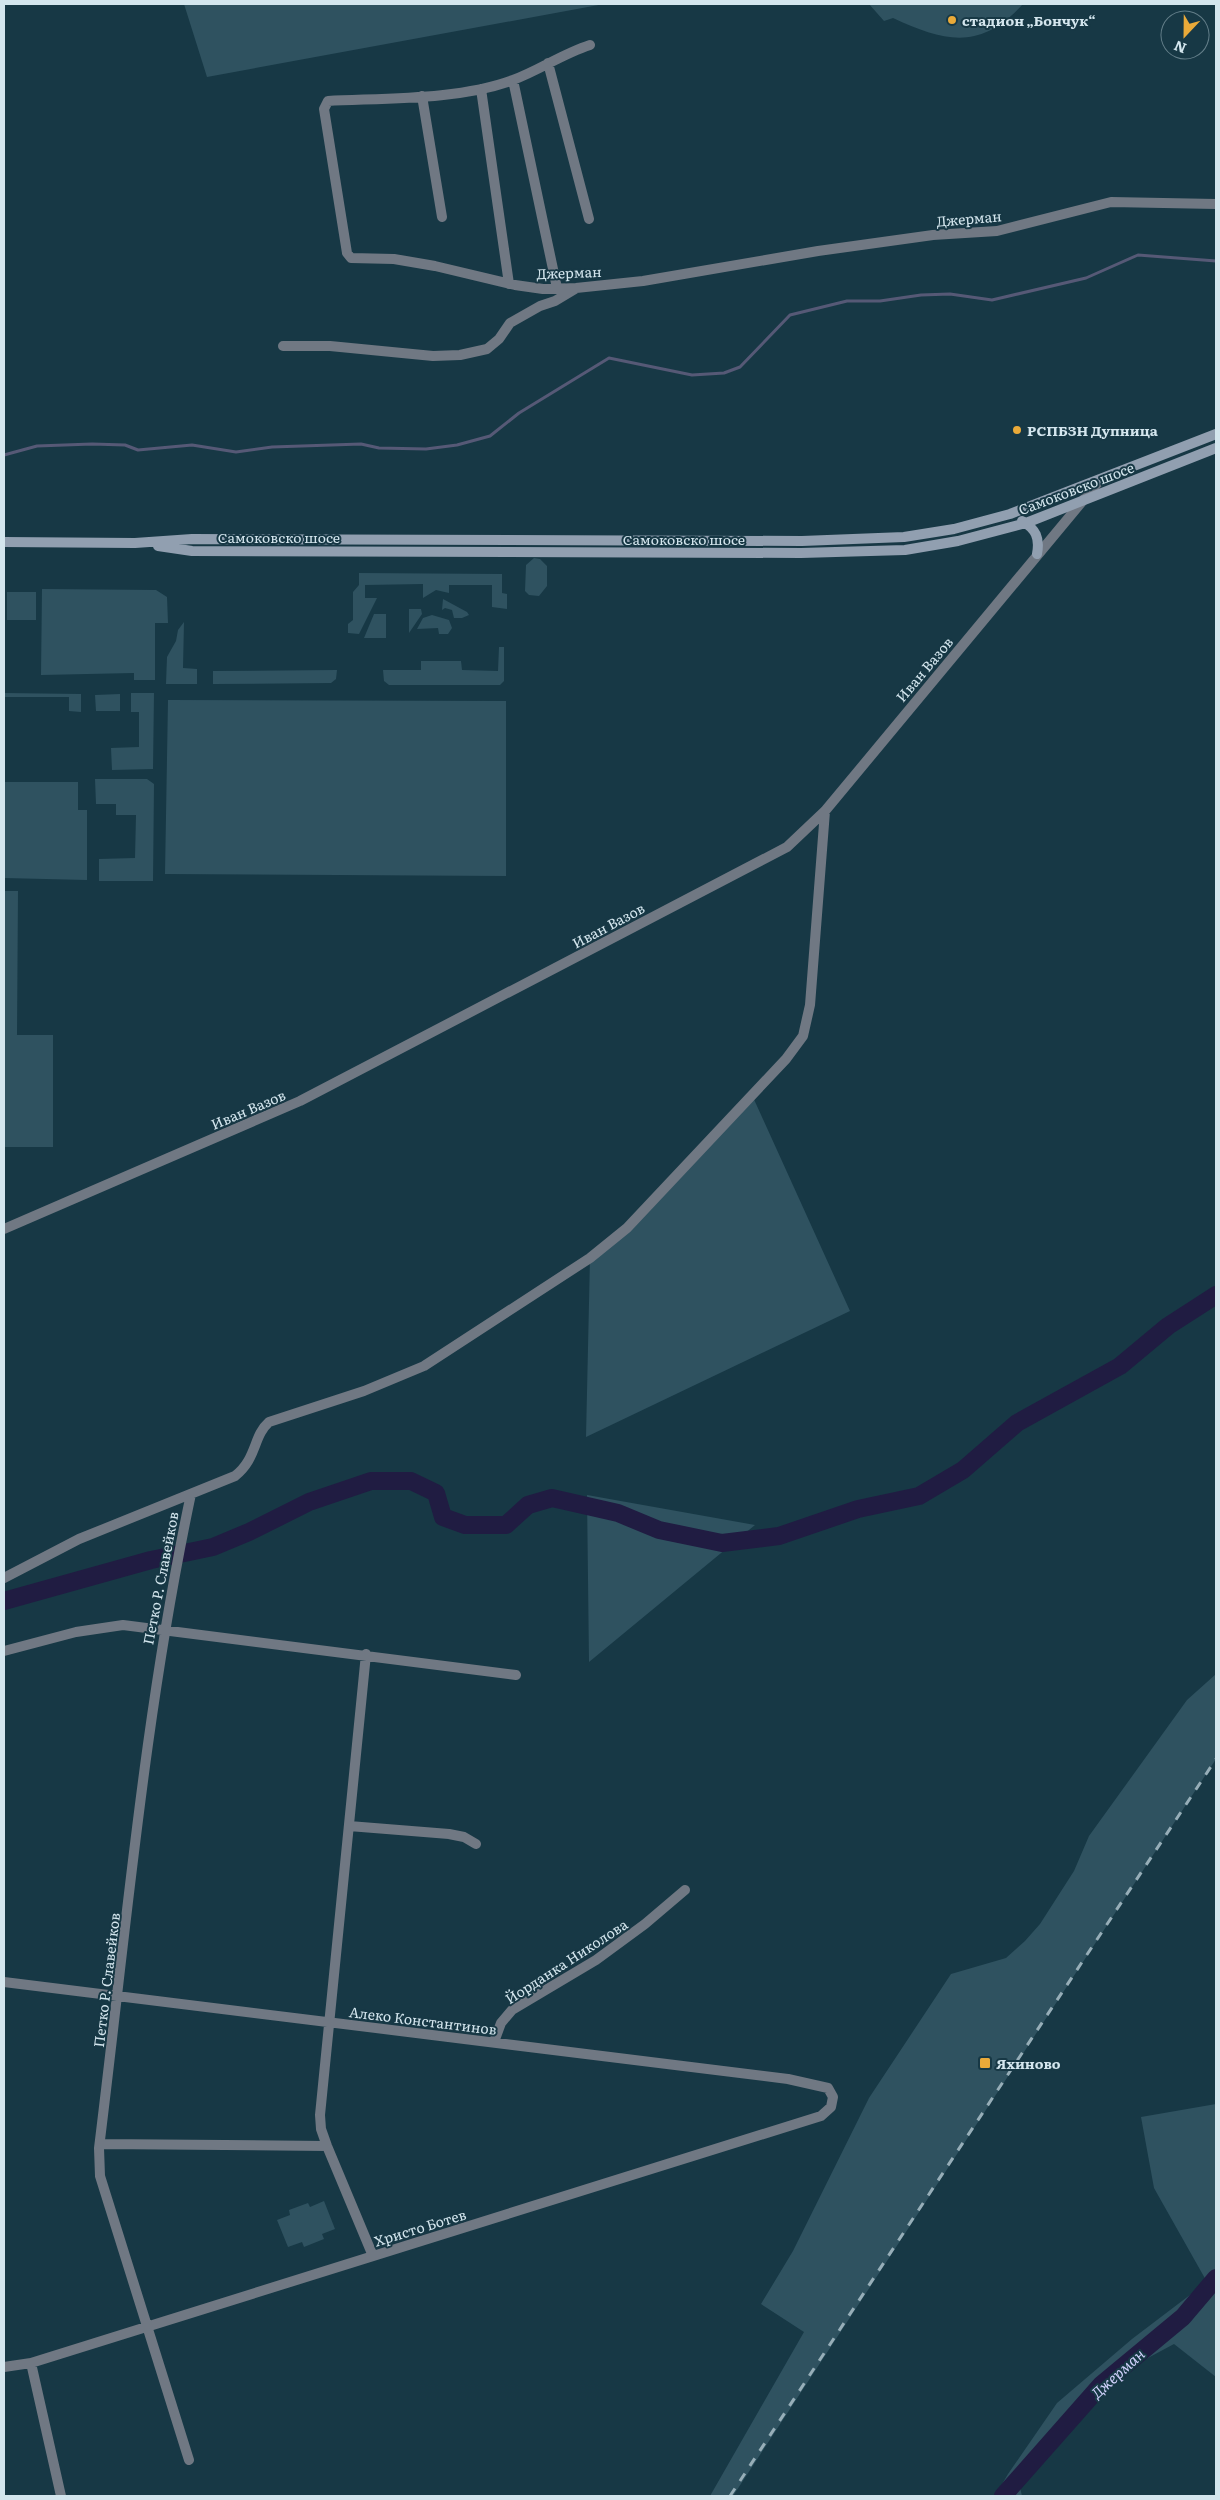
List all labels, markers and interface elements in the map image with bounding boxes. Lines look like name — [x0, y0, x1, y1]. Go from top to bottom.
place label: стадион „Бончук“ — [962, 10, 1096, 30]
north arrow — [1160, 10, 1210, 60]
marker: стадион „Бончук“ — [946, 14, 958, 26]
text: N — [1170, 36, 1189, 59]
street label: Джерман — [936, 205, 1002, 231]
street label: Джерман — [536, 261, 602, 283]
place label: РСПБЗН Дупница — [1027, 420, 1159, 440]
marker: РСПБЗН Дупница — [1011, 424, 1023, 436]
street label: Самоковско шосе — [1015, 457, 1137, 519]
street label: Самоковско шосе — [218, 527, 340, 547]
street label: Самоковско шосе — [623, 529, 745, 549]
street label: Иван Вазов — [891, 632, 957, 706]
street label: Иван Вазов — [568, 897, 648, 952]
street label: Иван Вазов — [208, 1084, 289, 1134]
street label: Петко Р. Славейков — [137, 1509, 183, 1646]
street label: Петко Р. Славейков — [88, 1911, 124, 2048]
street label: Йорданка Николова — [501, 1914, 632, 2008]
street label: Алеко Константинов — [348, 2001, 498, 2039]
place label: Яхиново — [996, 2053, 1061, 2073]
marker: Яхиново — [978, 2056, 992, 2070]
street label: Христо Ботев — [372, 2204, 468, 2250]
water label: Джерман — [1085, 2342, 1149, 2404]

